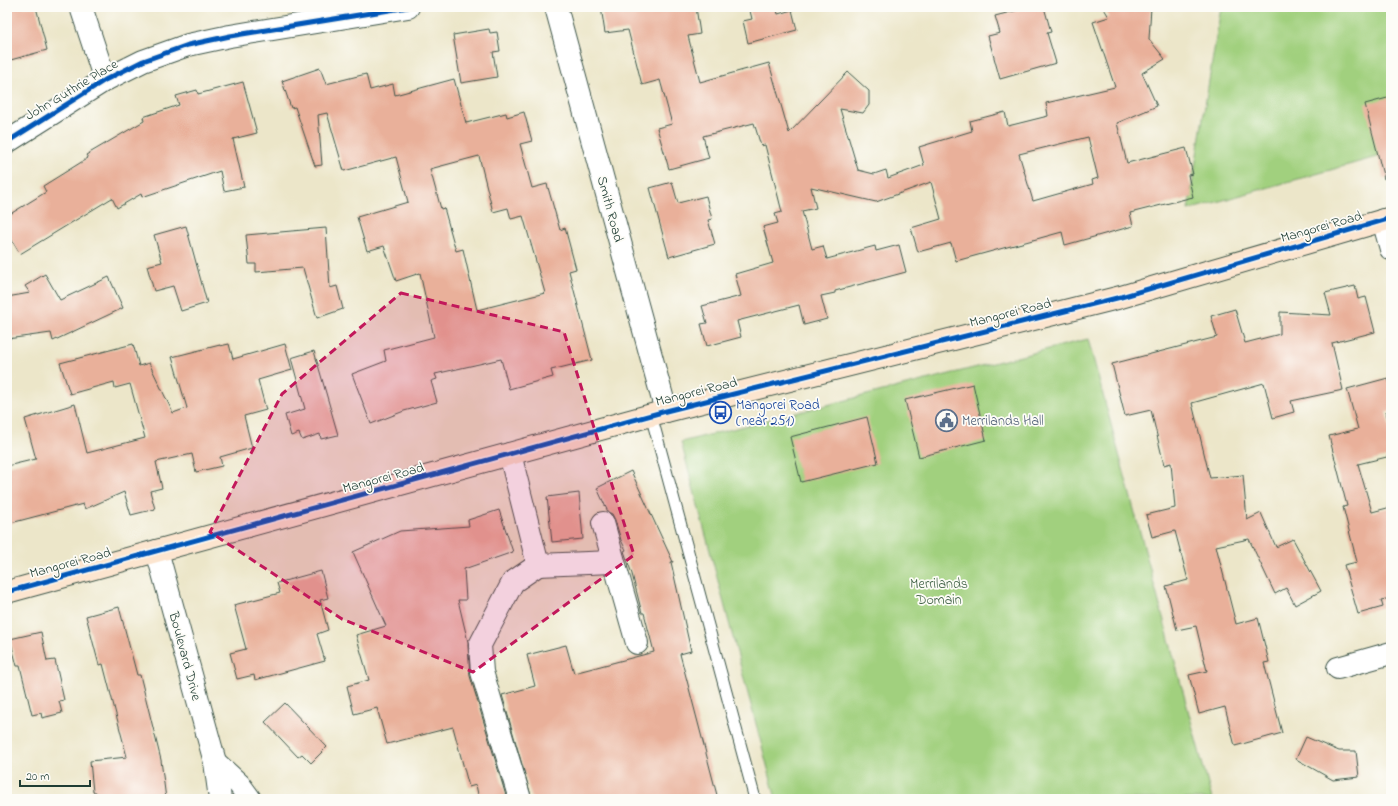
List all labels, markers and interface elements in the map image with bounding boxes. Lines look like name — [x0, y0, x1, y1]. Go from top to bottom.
street label: John Guthrie Place — [21, 54, 123, 126]
street label: Smith Road — [591, 174, 628, 245]
street label: Mangorei Road — [1278, 206, 1365, 250]
street label: Mangorei Road — [967, 293, 1054, 335]
street label: Mangorei Road — [653, 372, 740, 414]
place label: Mangorei Road (near 251) — [736, 395, 820, 432]
bus stop icon: Mangorei Road (near 251) — [707, 399, 733, 425]
public building icon: Merrilands Hall — [933, 407, 959, 433]
place label: Merrilands Hall — [962, 411, 1044, 432]
street label: Mangorei Road — [340, 457, 427, 500]
street label: Mangorei Road — [27, 542, 114, 585]
park label: Merrilands Domain — [910, 574, 968, 611]
street label: Boulevard Drive — [162, 609, 207, 704]
scale bar — [20, 762, 90, 788]
text: 20 m — [26, 768, 49, 786]

